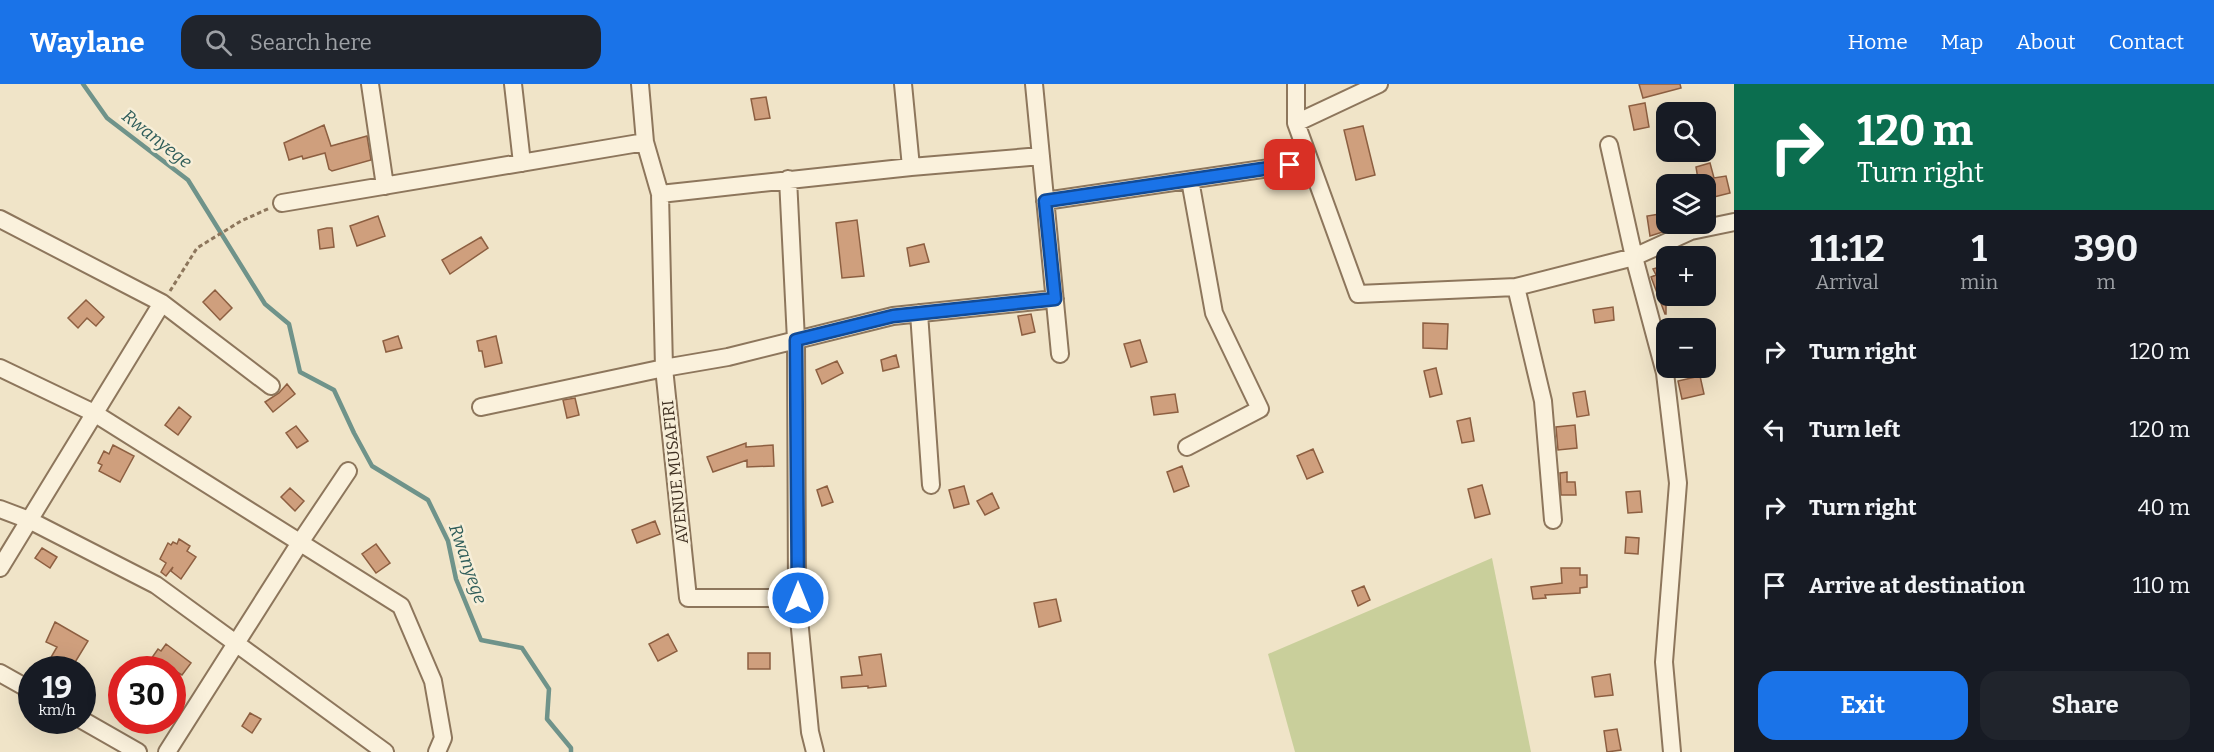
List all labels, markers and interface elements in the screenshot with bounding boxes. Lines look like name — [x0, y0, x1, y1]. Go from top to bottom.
search box — [181, 15, 601, 69]
text: Waylane — [30, 26, 145, 59]
icon: search — [202, 26, 235, 59]
text: Search here — [250, 29, 372, 56]
text: Home — [1848, 29, 1908, 55]
text: Map — [1941, 29, 1983, 55]
text: About — [2016, 29, 2076, 55]
text: Contact — [2109, 29, 2184, 55]
map controls — [1656, 102, 1716, 378]
button: search — [1656, 102, 1716, 162]
water label: Rwanyege — [118, 105, 196, 173]
text: 120 m — [1857, 106, 1973, 156]
icon: right — [1758, 108, 1836, 186]
pin — [1264, 139, 1315, 190]
icon: arrive — [1273, 148, 1306, 181]
text: Turn right — [1857, 157, 1984, 189]
button: layers — [1656, 174, 1716, 234]
text: 11:12 — [1810, 227, 1885, 271]
text: 1 — [1971, 227, 1987, 271]
text: 390 — [2074, 227, 2138, 271]
button: + — [1656, 246, 1716, 306]
text: Arrival — [1815, 270, 1879, 294]
text: min — [1960, 270, 1998, 294]
text: m — [2096, 270, 2116, 294]
button: − — [1656, 318, 1716, 378]
icon: right — [1758, 335, 1791, 368]
text: Turn right — [1809, 338, 1917, 365]
text: 120 m — [2130, 338, 2190, 365]
street label: AVENUE MUSAFIRI — [658, 399, 692, 545]
icon: left — [1758, 413, 1791, 446]
text: Turn left — [1809, 416, 1901, 443]
text: 120 m — [2130, 416, 2190, 443]
icon: right — [1758, 491, 1791, 524]
text: Turn right — [1809, 494, 1917, 521]
text: 40 m — [2138, 494, 2190, 521]
water label: Rwanyege — [444, 521, 492, 607]
position arrow — [766, 566, 830, 630]
icon: arrive — [1758, 569, 1791, 602]
text: Arrive at destination — [1809, 572, 2025, 599]
text: 110 m — [2133, 572, 2190, 599]
speed limit sign: 30 — [108, 656, 186, 734]
text: 19 — [42, 670, 72, 706]
button: Exit — [1758, 671, 1968, 740]
button: Share — [1980, 671, 2190, 740]
text: km/h — [38, 701, 76, 719]

